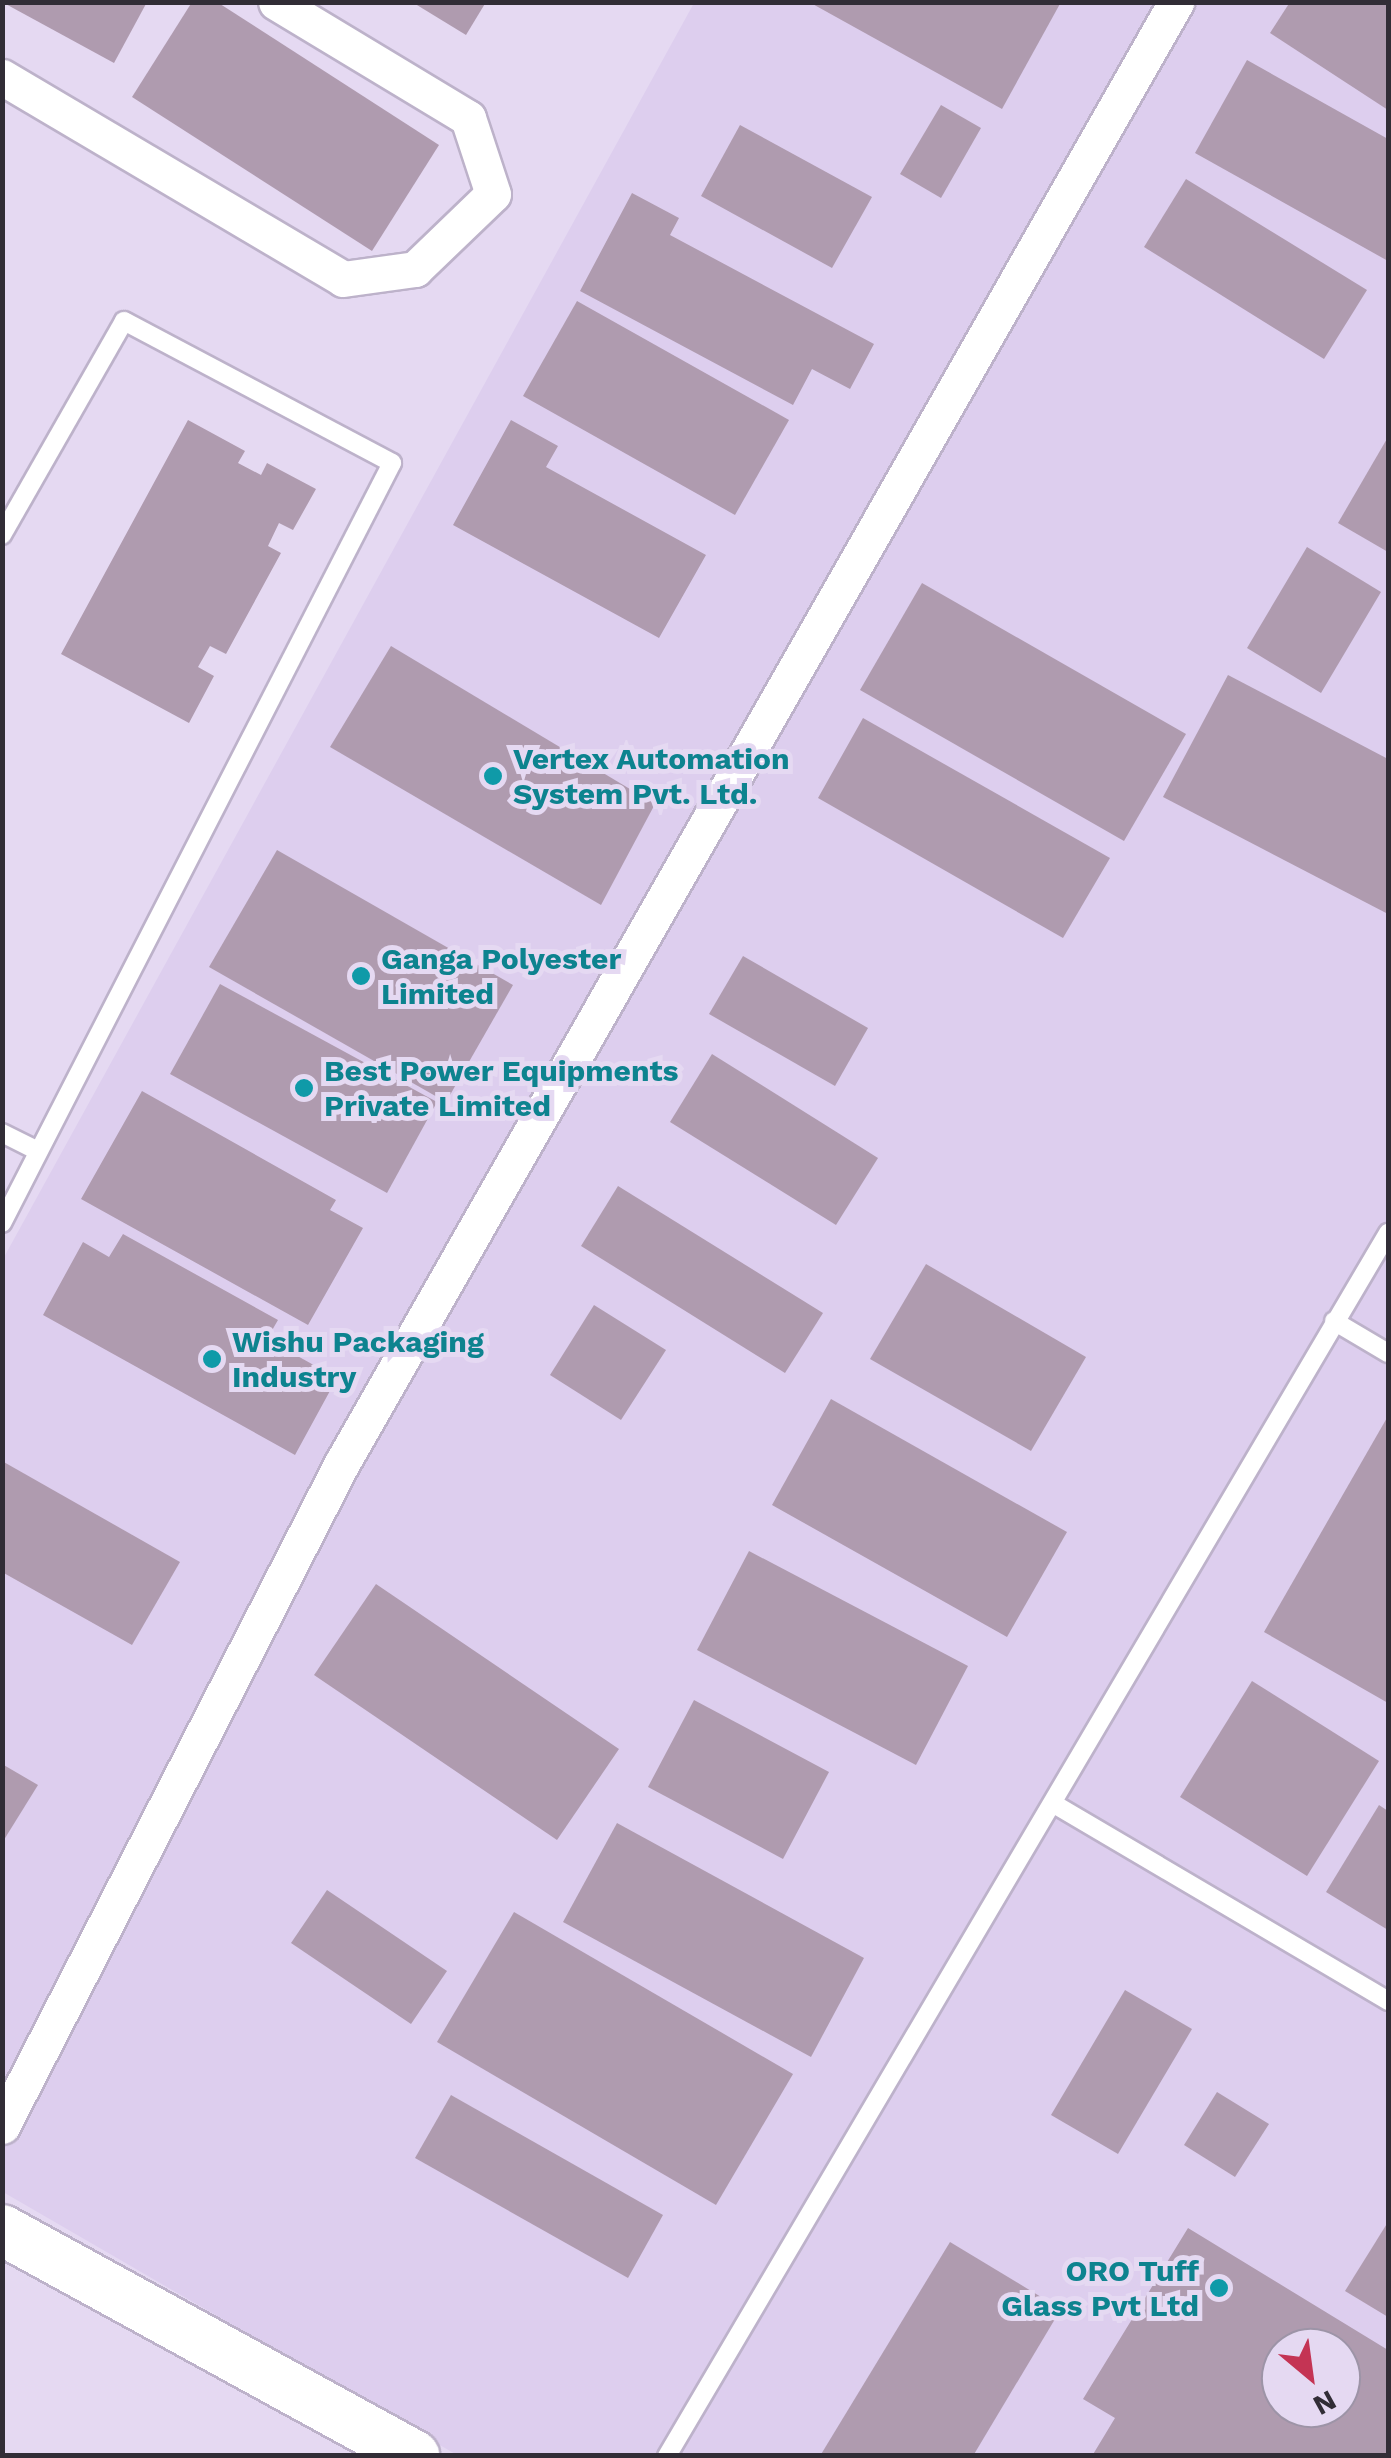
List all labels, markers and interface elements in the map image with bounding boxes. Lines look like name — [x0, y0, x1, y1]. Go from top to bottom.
place label: Vertex Automation System Pvt. Ltd. — [513, 741, 791, 812]
marker: Vertex Automation System Pvt. Ltd. — [482, 765, 504, 787]
place label: Ganga Polyester Limited — [381, 941, 622, 1012]
marker: Ganga Polyester Limited — [350, 965, 372, 987]
place label: Best Power Equipments Private Limited — [324, 1053, 679, 1124]
marker: Best Power Equipments Private Limited — [293, 1077, 315, 1099]
place label: Wishu Packaging Industry — [232, 1324, 484, 1394]
marker: Wishu Packaging Industry — [201, 1348, 223, 1370]
place label: ORO Tuff Glass Pvt Ltd — [1001, 2253, 1199, 2324]
marker: ORO Tuff Glass Pvt Ltd — [1208, 2277, 1230, 2299]
north arrow — [1261, 2328, 1361, 2428]
text: N — [1308, 2383, 1342, 2422]

